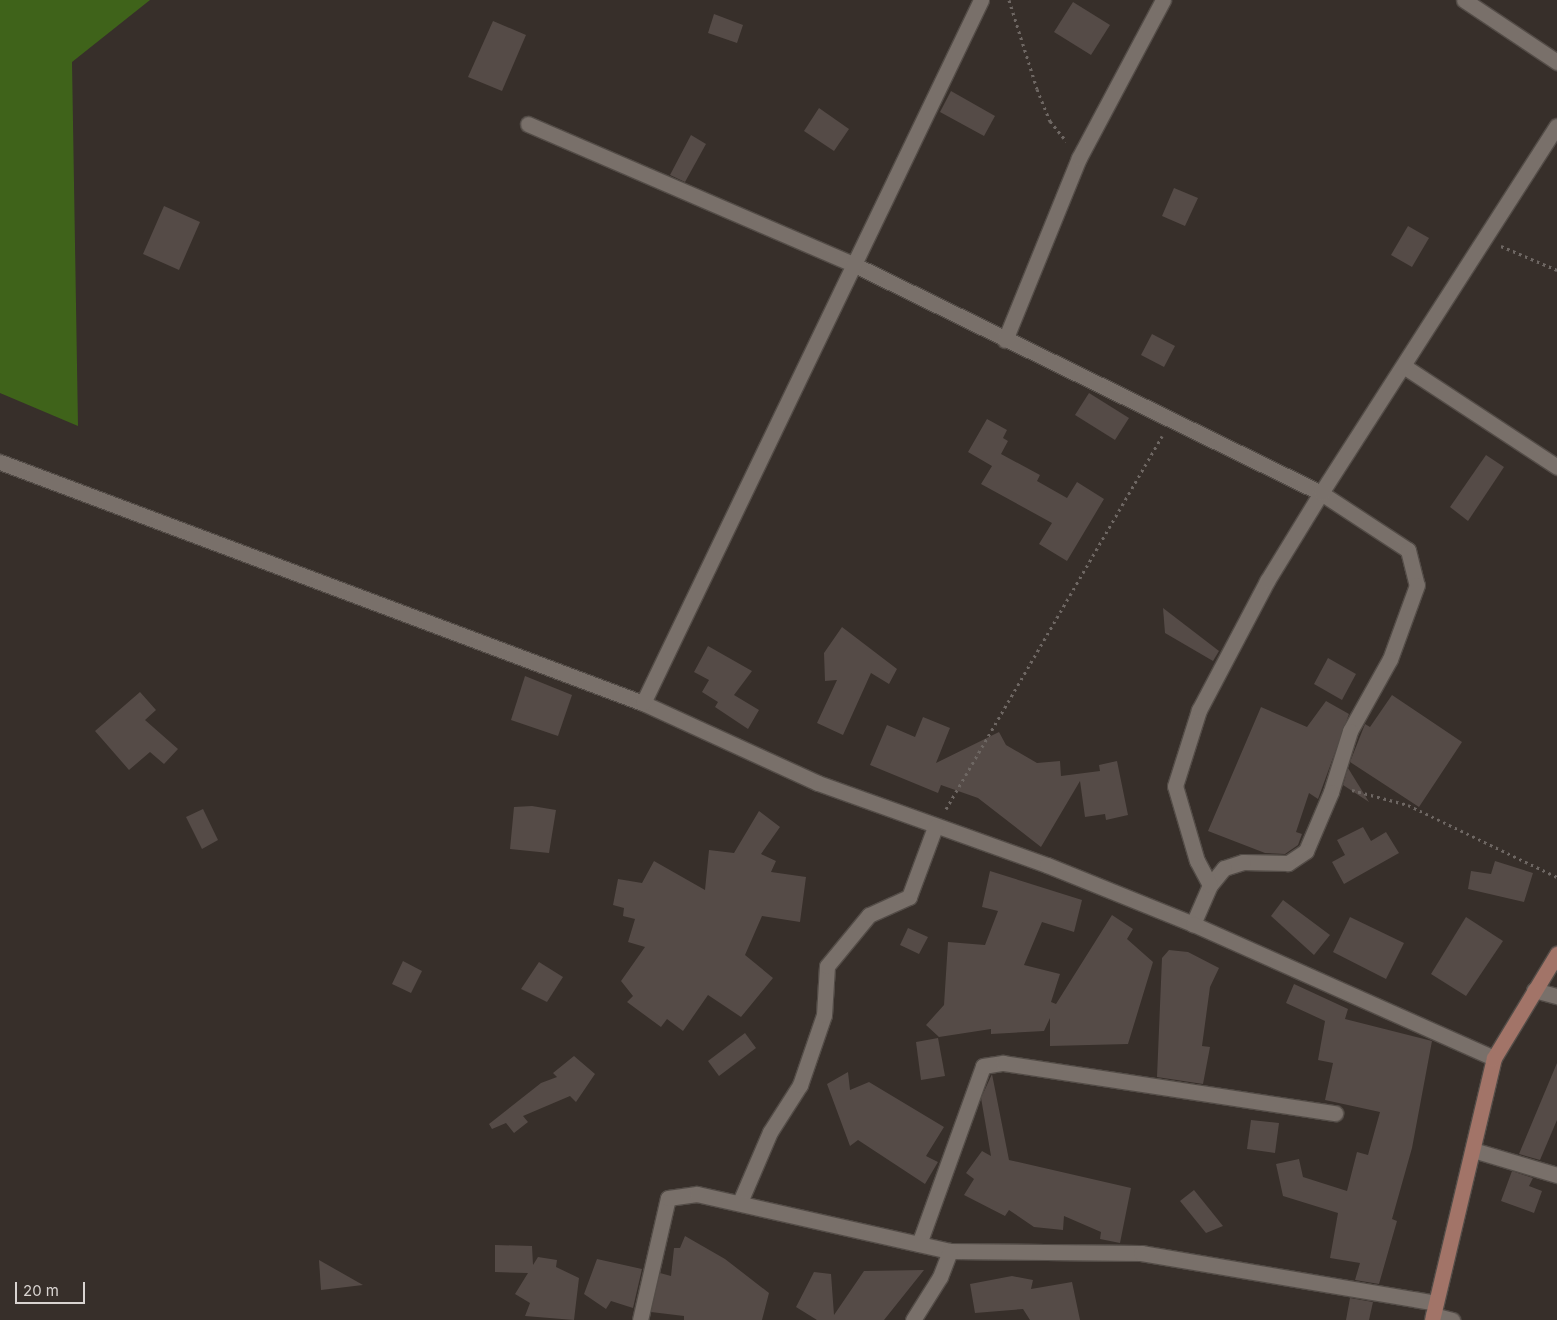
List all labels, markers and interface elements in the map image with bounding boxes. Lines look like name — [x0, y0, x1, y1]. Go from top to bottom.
scale bar — [18, 1272, 88, 1304]
text: 20 m — [23, 1281, 59, 1300]

